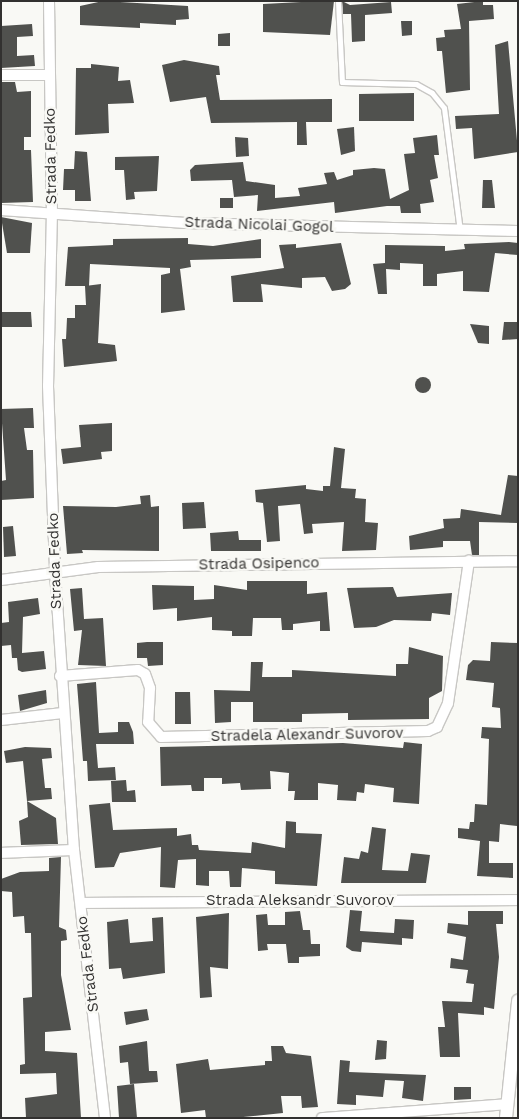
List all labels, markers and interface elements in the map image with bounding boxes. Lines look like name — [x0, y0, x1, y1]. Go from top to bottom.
street label: Strada Fedko — [41, 107, 61, 205]
street label: Strada Nicolai Gogol — [184, 213, 334, 237]
street label: Strada Fedko — [44, 512, 66, 610]
street label: Strada Osipenco — [198, 554, 320, 574]
street label: Stradela Alexandr Suvorov — [210, 724, 404, 746]
street label: Strada Aleksandr Suvorov — [205, 892, 395, 910]
street label: Strada Fedko — [73, 915, 103, 1013]

